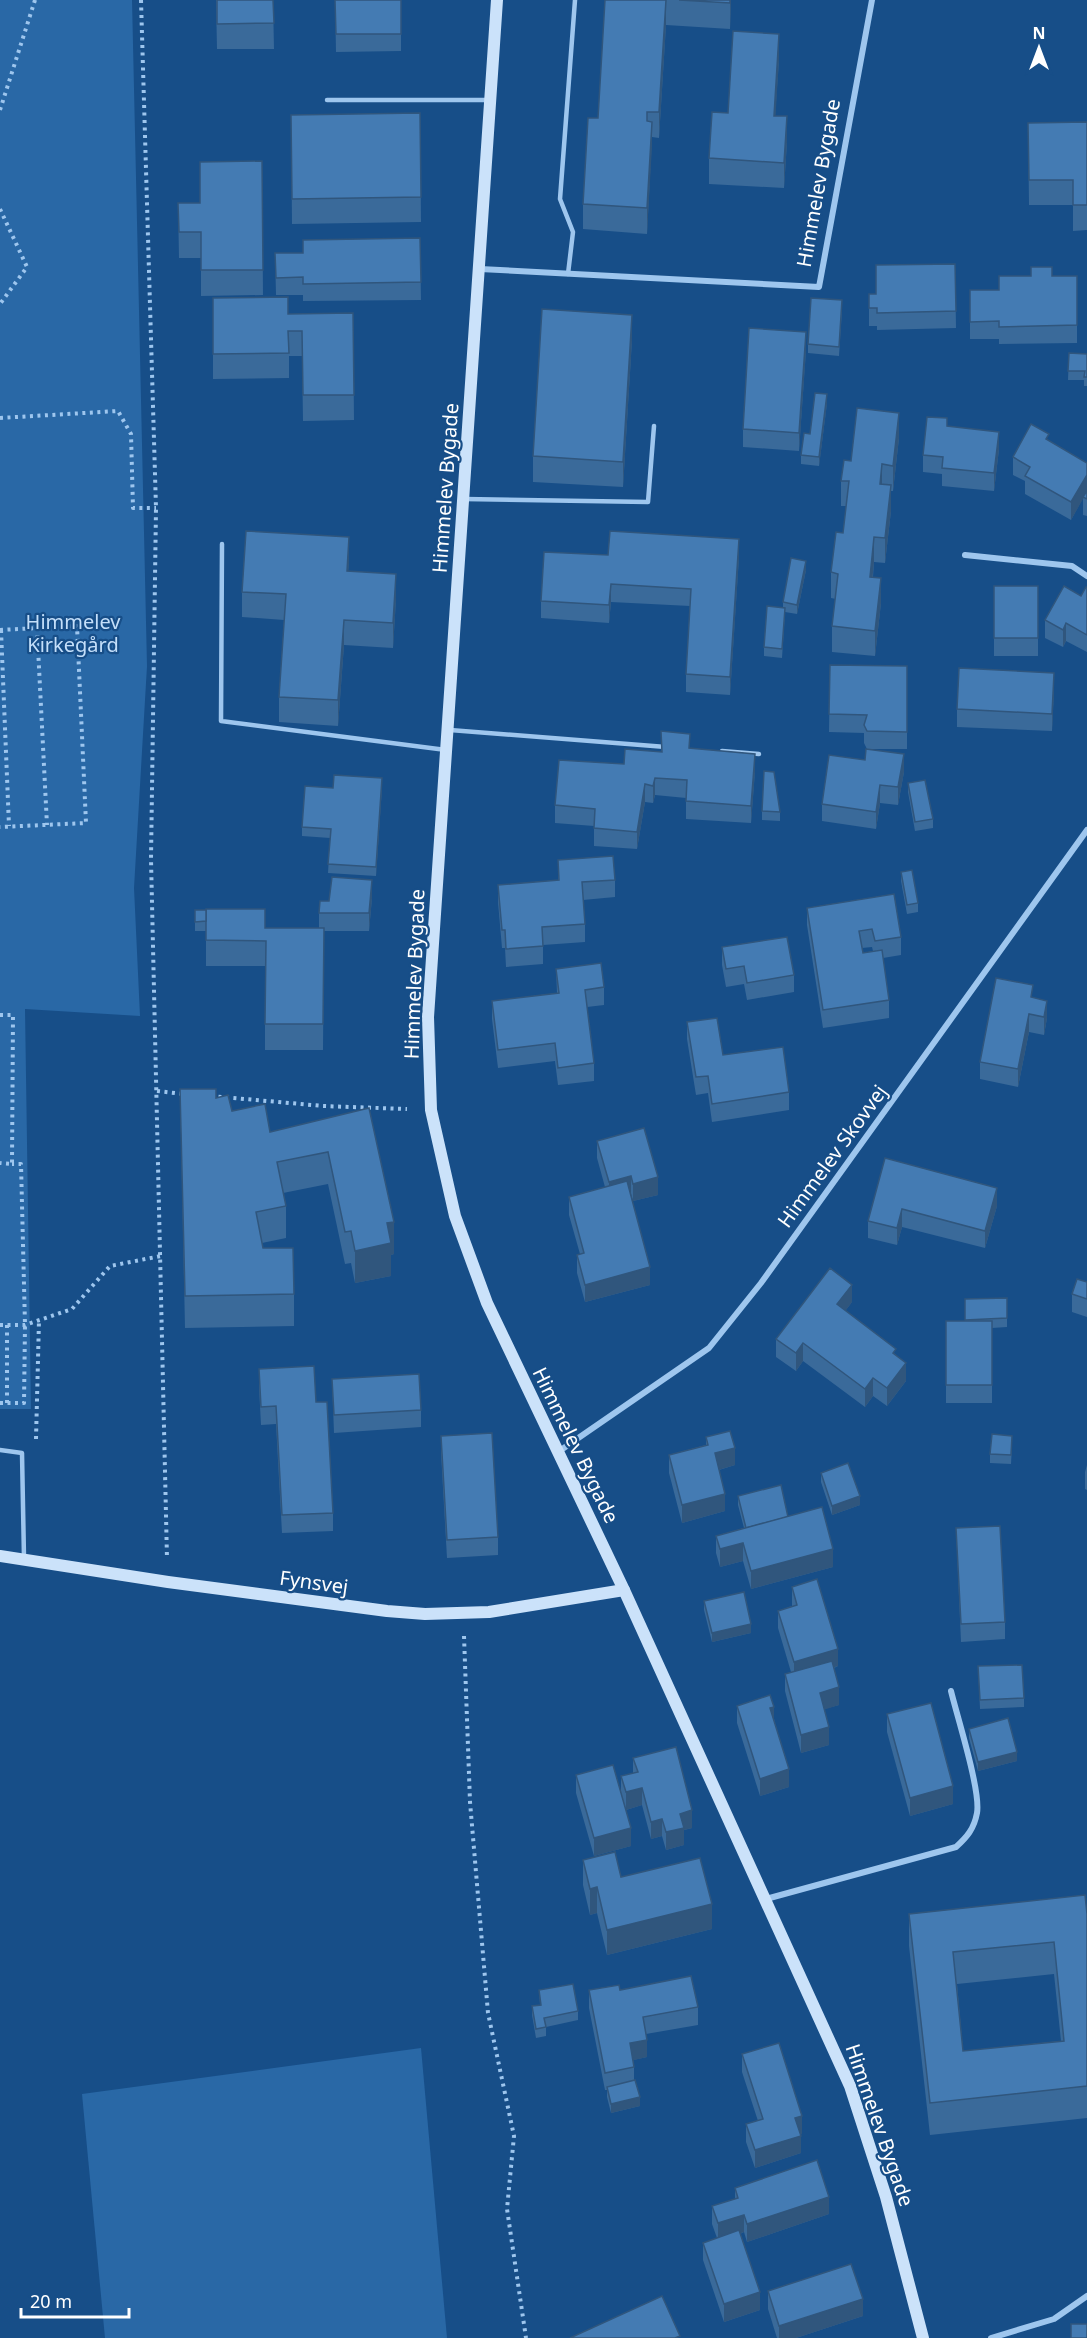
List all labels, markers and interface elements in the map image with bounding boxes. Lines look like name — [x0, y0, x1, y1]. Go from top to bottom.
north arrow — [1009, 18, 1069, 78]
text: N — [1032, 22, 1046, 44]
street label: Himmelev Bygade — [790, 97, 846, 269]
street label: Himmelev Bygade — [426, 402, 464, 574]
park label: Himmelev Kirkegård — [26, 608, 121, 658]
street label: Himmelev Bygade — [398, 888, 430, 1060]
street label: Himmelev Skovvej — [771, 1079, 893, 1233]
street label: Himmelev Bygade — [527, 1363, 625, 1527]
street label: Fynsvej — [278, 1564, 350, 1600]
street label: Himmelev Bygade — [840, 2040, 920, 2210]
scale bar — [21, 2281, 129, 2319]
text: 20 m — [30, 2289, 72, 2313]

